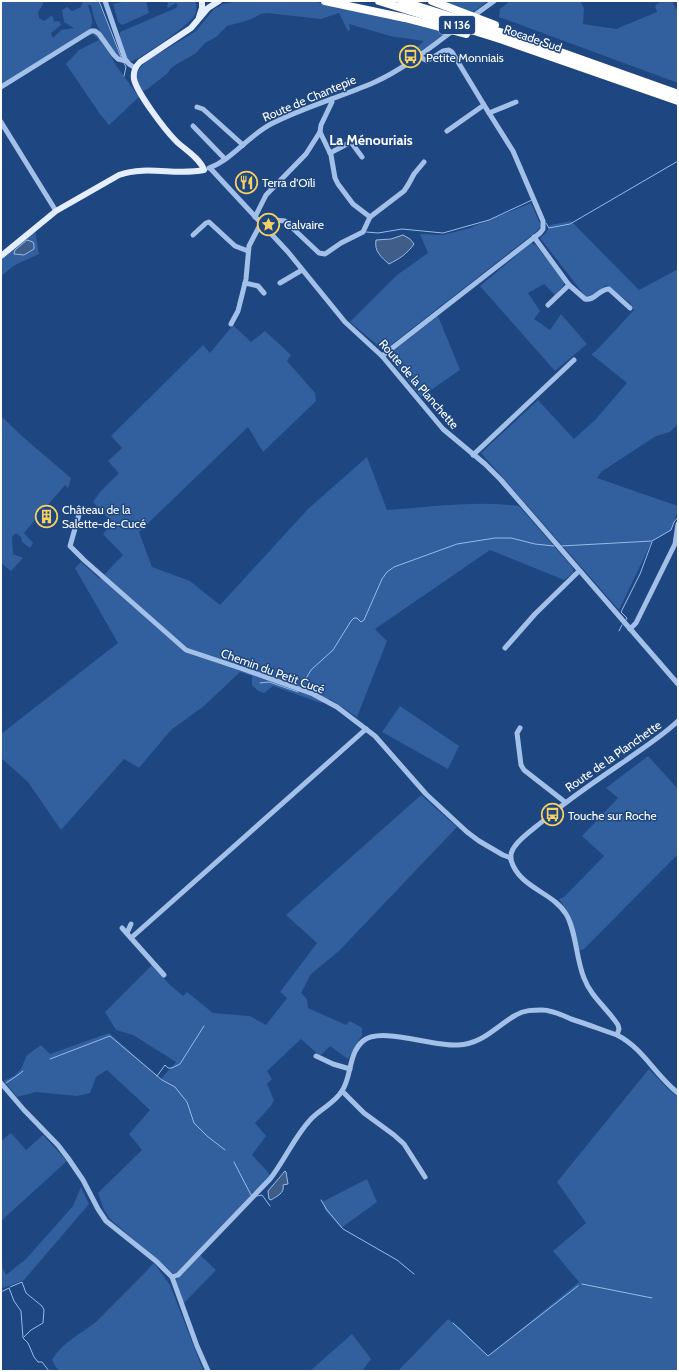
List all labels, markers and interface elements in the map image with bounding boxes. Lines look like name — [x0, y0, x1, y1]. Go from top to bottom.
road number: N 136 — [439, 16, 475, 34]
street label: Rocade Sud — [502, 21, 564, 55]
bus stop icon: Petite Monniais — [398, 44, 424, 70]
place label: Petite Monniais — [426, 50, 504, 65]
street label: Route de Chantepie — [260, 72, 358, 124]
district label: La Ménouriais — [329, 131, 413, 149]
restaurant icon: Terra d'Oïli — [234, 169, 260, 195]
place label: Terra d'Oïli — [262, 175, 315, 190]
place icon: Calvaire — [255, 211, 281, 237]
place label: Calvaire — [284, 217, 324, 232]
street label: Route de la Planchette — [376, 336, 462, 432]
place label: Château de la Salette-de-Cucé — [62, 502, 146, 531]
building icon: Château de la Salette-de-Cucé — [34, 503, 60, 529]
street label: Chemin du Petit Cucé — [219, 645, 327, 697]
street label: Route de la Planchette — [562, 717, 664, 795]
bus stop icon: Touche sur Roche — [539, 802, 565, 828]
place label: Touche sur Roche — [568, 808, 657, 823]

